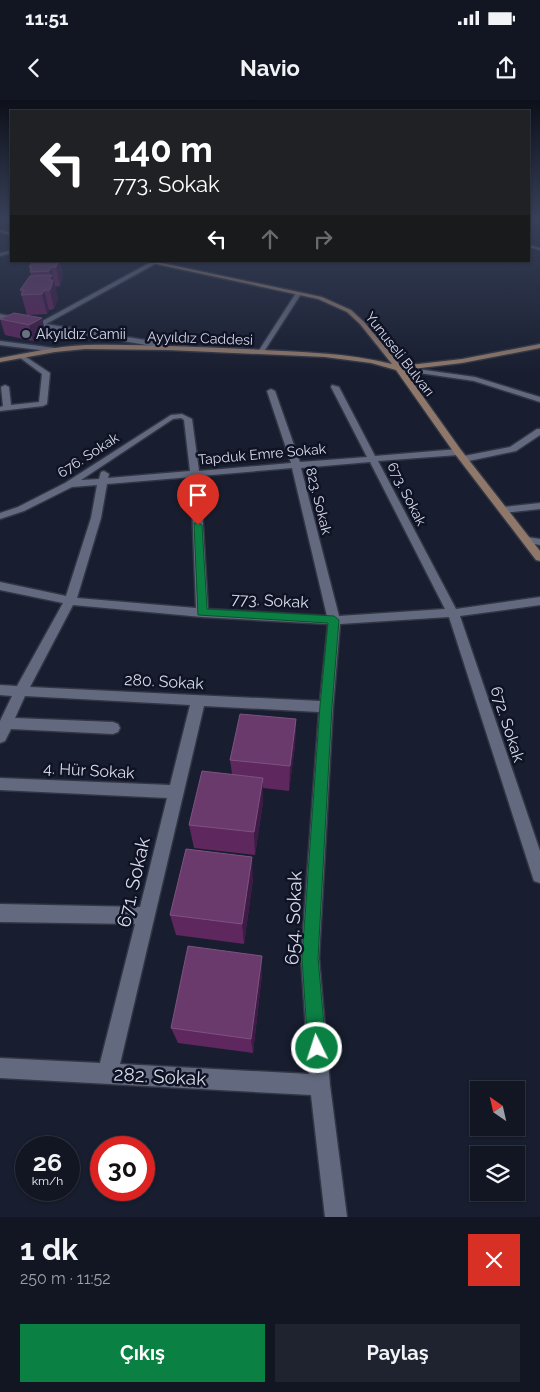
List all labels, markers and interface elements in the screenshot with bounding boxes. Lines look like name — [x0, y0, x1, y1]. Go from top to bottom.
text: 11:51 — [25, 7, 68, 29]
icon: back — [20, 54, 48, 82]
icon: share — [492, 54, 520, 82]
text: Navio — [240, 55, 300, 81]
text: 140 m — [113, 129, 213, 170]
icon: left — [30, 130, 95, 195]
text: 773. Sokak — [113, 171, 220, 197]
icon: left — [203, 225, 231, 253]
icon: ahead — [256, 225, 284, 253]
icon: right — [309, 225, 337, 253]
street label: Yunuseli Bulvarı — [362, 309, 438, 399]
place label: Akyıldız Camii — [36, 326, 126, 342]
marker: Akyıldız Camii — [20, 328, 32, 340]
street label: Ayyıldız Caddesi — [147, 328, 253, 348]
street label: 676. Sokak — [54, 429, 122, 481]
street label: Tapduk Emre Sokak — [197, 440, 327, 468]
street label: 673. Sokak — [384, 460, 430, 529]
street label: 823. Sokak — [303, 466, 335, 537]
pin — [177, 474, 219, 525]
icon: arrive — [184, 481, 212, 509]
street label: 773. Sokak — [231, 589, 310, 612]
street label: 280. Sokak — [124, 670, 205, 693]
street label: 672. Sokak — [486, 684, 529, 765]
street label: 4. Hür Sokak — [43, 759, 136, 782]
street label: 671. Sokak — [112, 835, 154, 929]
street label: 654. Sokak — [280, 871, 306, 965]
position arrow — [290, 1021, 342, 1073]
street label: 282. Sokak — [113, 1063, 207, 1089]
north arrow — [470, 1081, 525, 1136]
map controls — [470, 1081, 525, 1201]
speed limit sign: 30 — [90, 1136, 155, 1201]
button: layers — [470, 1146, 525, 1201]
text: 26 — [33, 1147, 62, 1177]
text: km/h — [32, 1174, 63, 1188]
text: 1 dk — [20, 1232, 78, 1267]
button: close — [468, 1234, 520, 1286]
text: 250 m · 11:52 — [20, 1269, 111, 1288]
button: Çıkış — [20, 1324, 265, 1382]
button: Paylaş — [275, 1324, 520, 1382]

